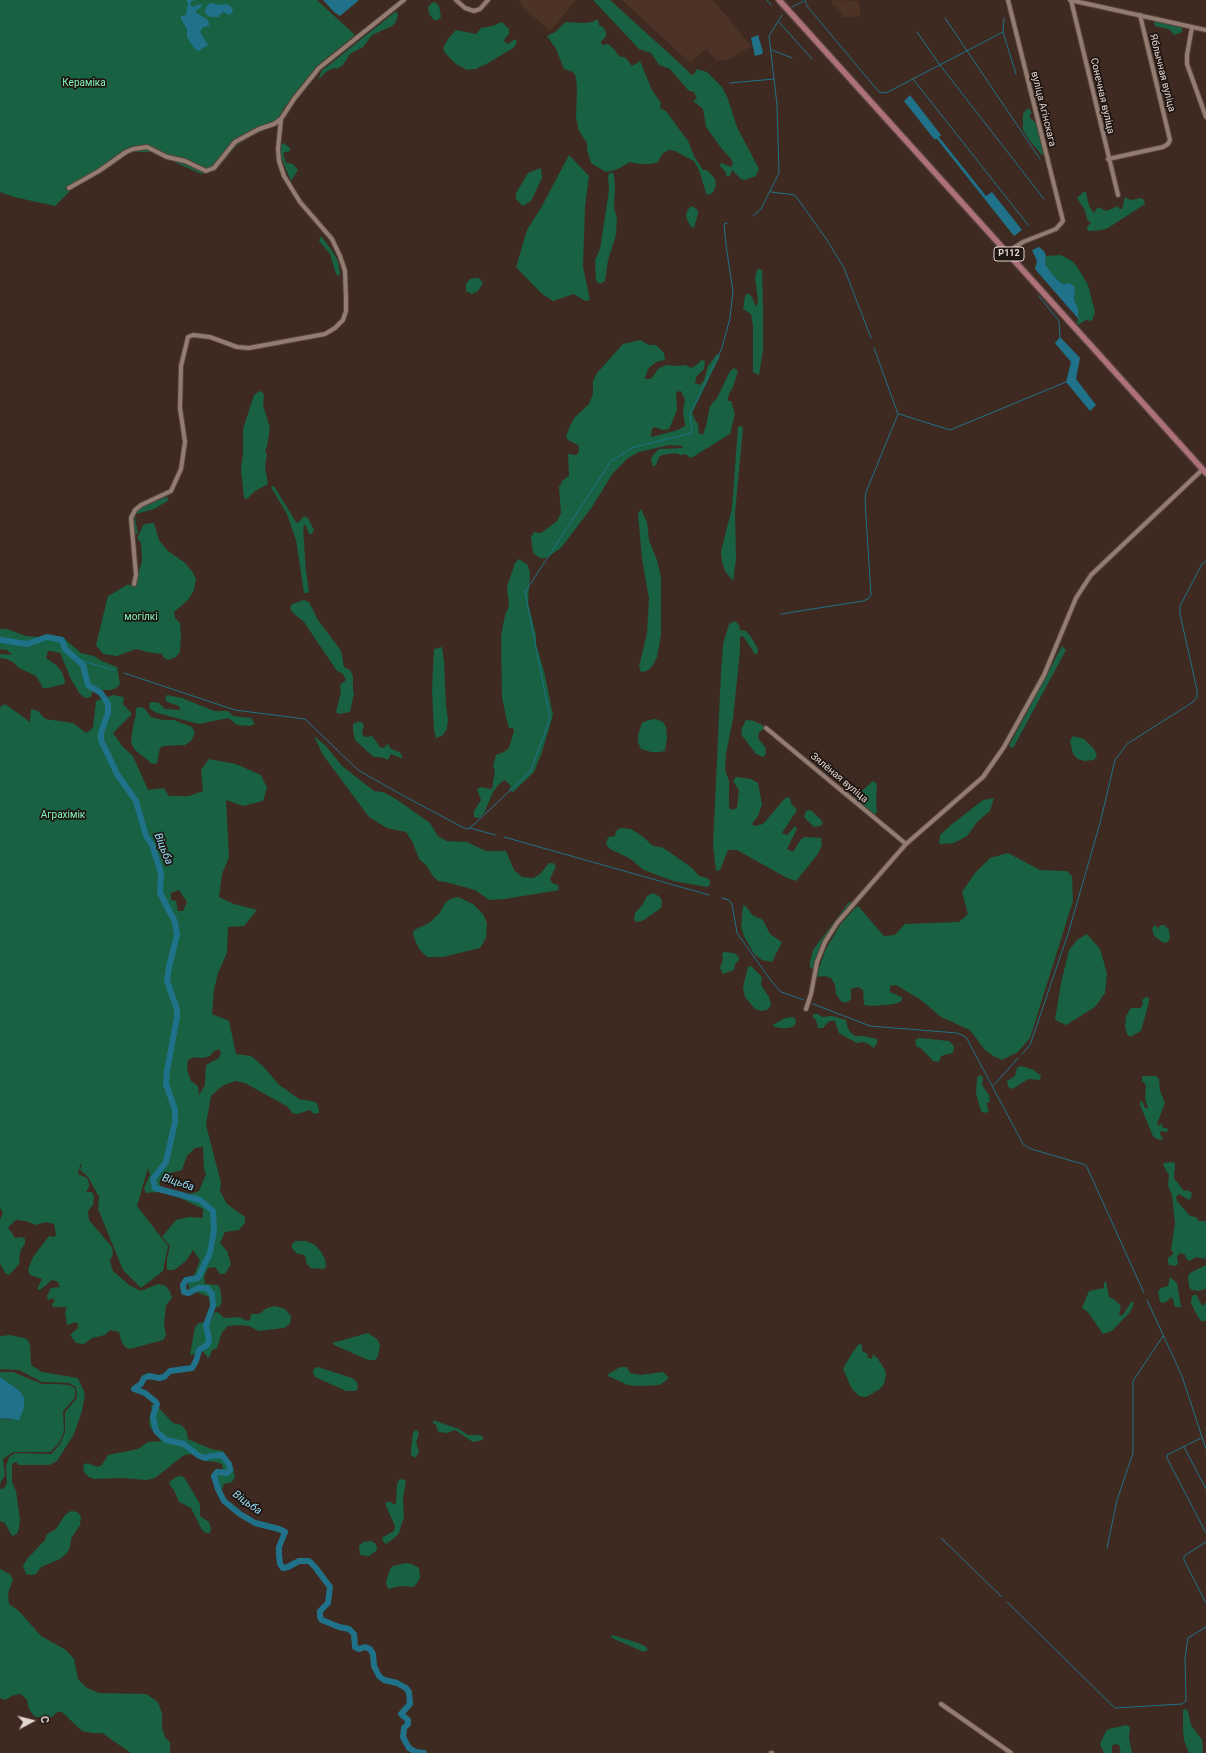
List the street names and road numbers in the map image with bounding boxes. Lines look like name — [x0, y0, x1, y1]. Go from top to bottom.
street label: Яблычная вуліца — [1147, 33, 1177, 113]
street label: Сонечная вуліца — [1087, 57, 1117, 135]
street label: вуліца Агінскага — [1028, 70, 1058, 148]
road number: Р112 — [994, 247, 1024, 261]
street label: Зялёная вуліца — [808, 750, 870, 806]

